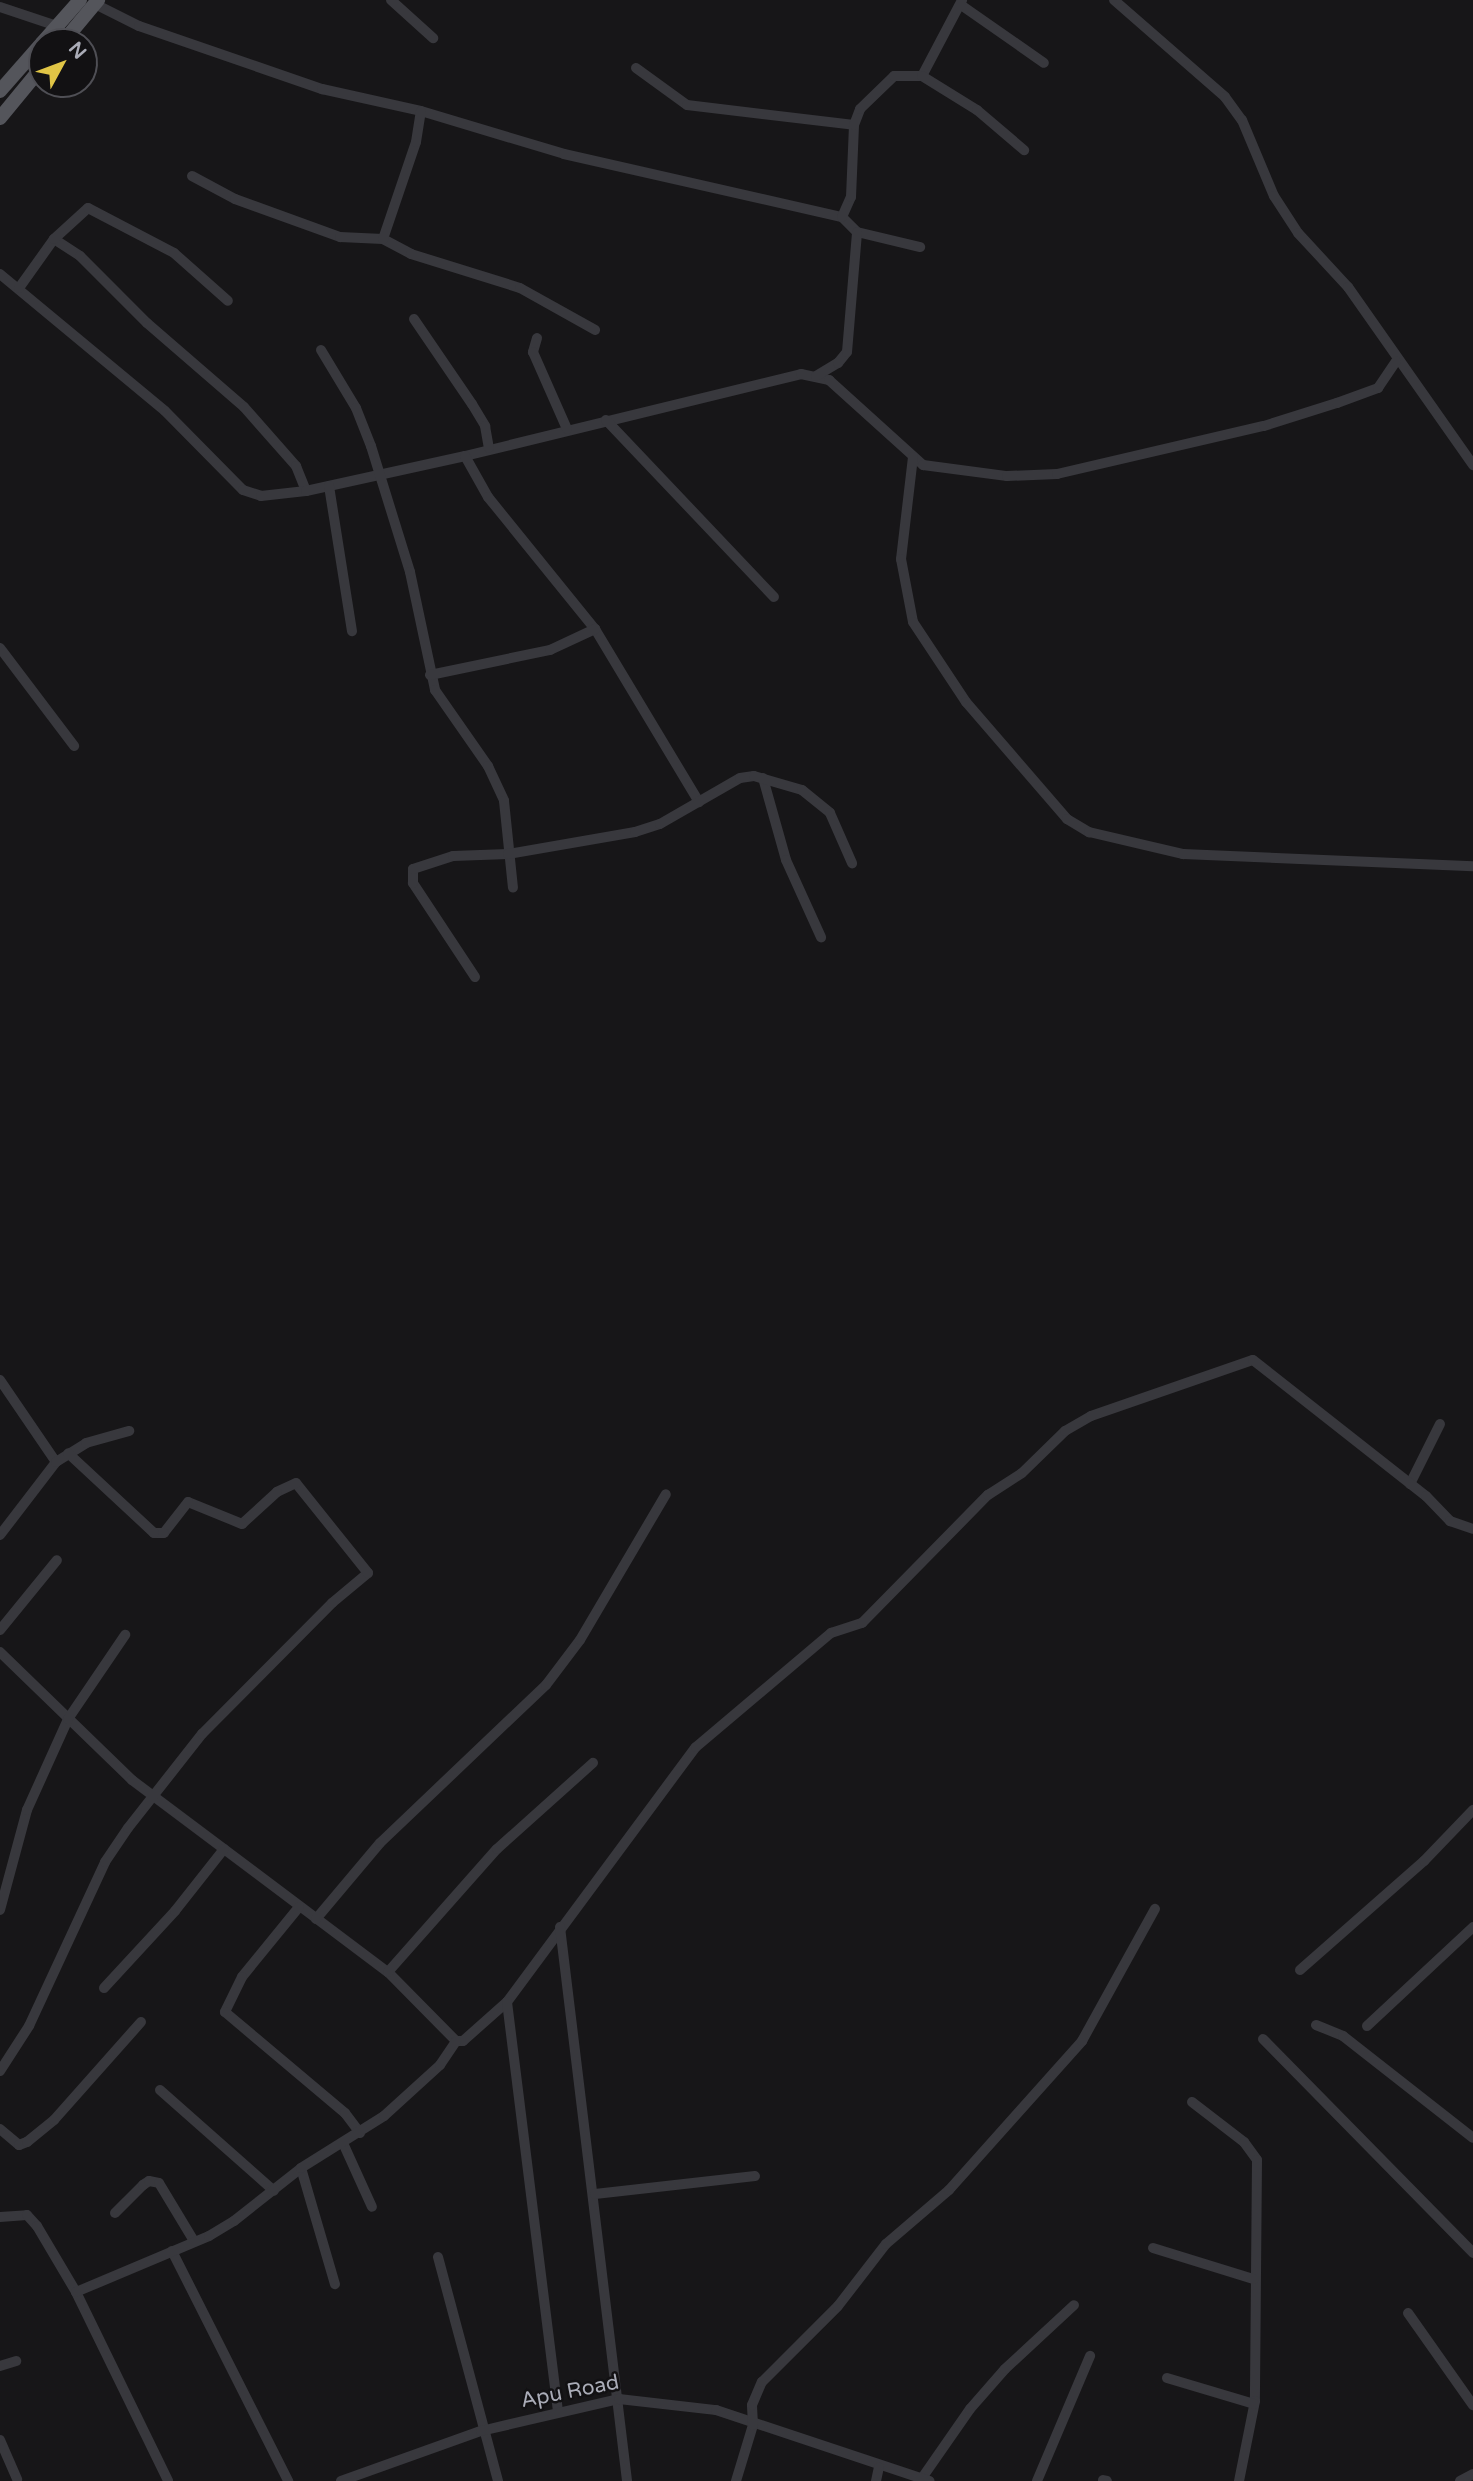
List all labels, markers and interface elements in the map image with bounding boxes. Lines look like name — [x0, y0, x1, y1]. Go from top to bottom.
north arrow — [28, 28, 98, 98]
text: N — [64, 38, 91, 64]
street label: Apu Road — [519, 2370, 621, 2414]

